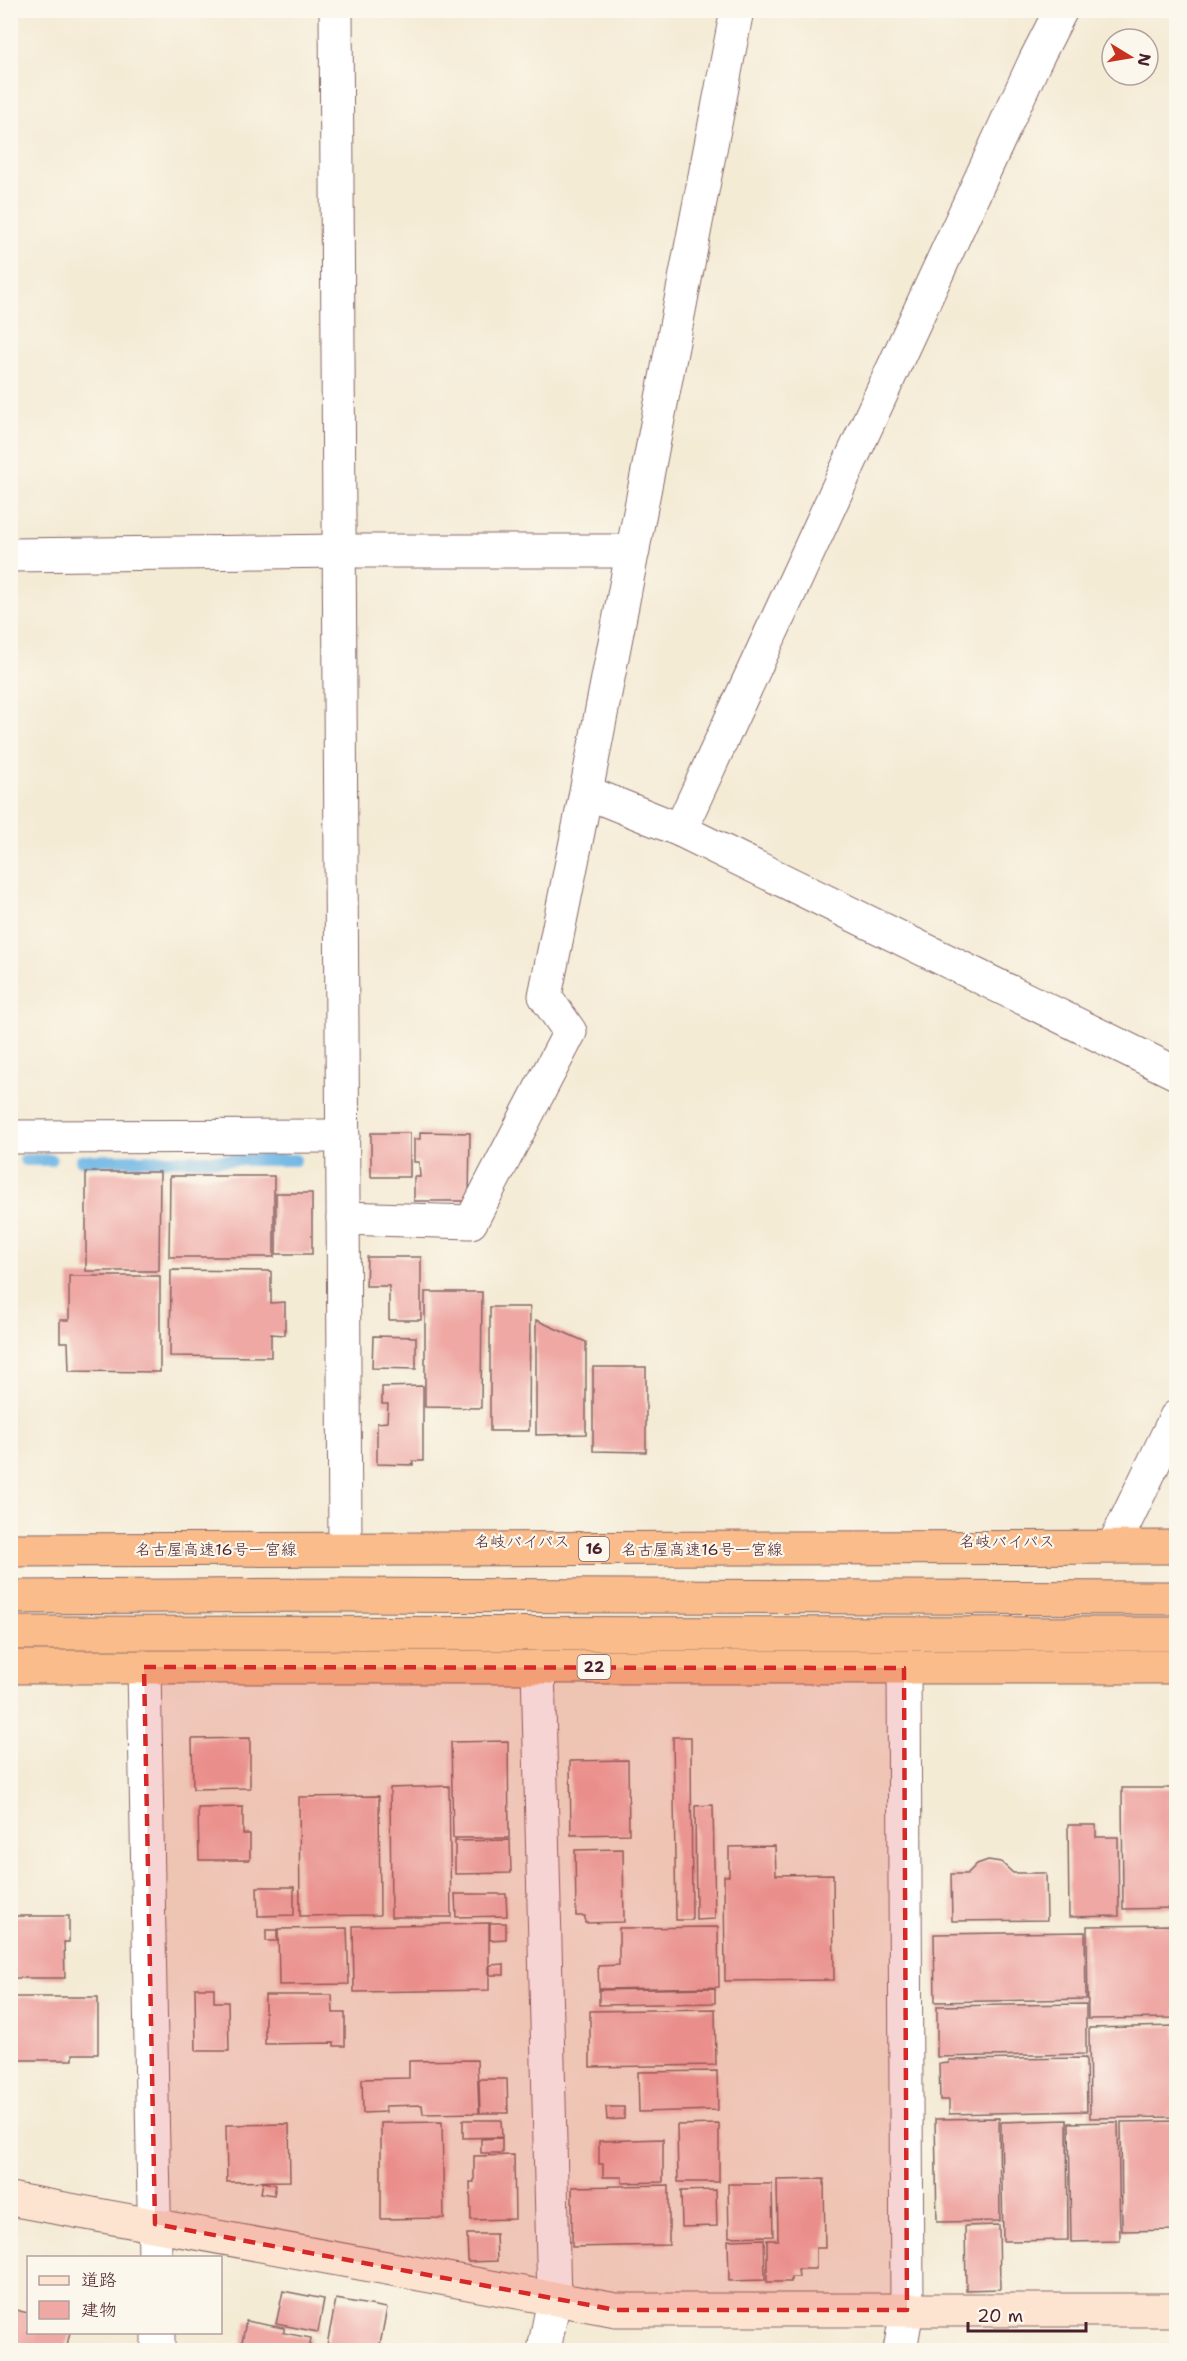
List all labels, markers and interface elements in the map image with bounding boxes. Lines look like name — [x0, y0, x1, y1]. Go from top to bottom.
north arrow — [1100, 27, 1160, 87]
text: N — [1133, 52, 1156, 68]
street label: 名岐バイパス — [474, 1531, 570, 1552]
street label: 名岐バイパス — [959, 1531, 1055, 1552]
road number: 16 — [579, 1537, 609, 1561]
street label: 名古屋高速16号一宮線 — [135, 1539, 297, 1560]
street label: 名古屋高速16号一宮線 — [621, 1539, 783, 1560]
road number: 22 — [578, 1655, 610, 1679]
legend — [27, 2256, 222, 2334]
text: 道路 — [81, 2268, 117, 2292]
scale bar — [968, 2295, 1086, 2333]
text: 建物 — [81, 2298, 117, 2322]
text: 20 m — [977, 2304, 1023, 2328]

